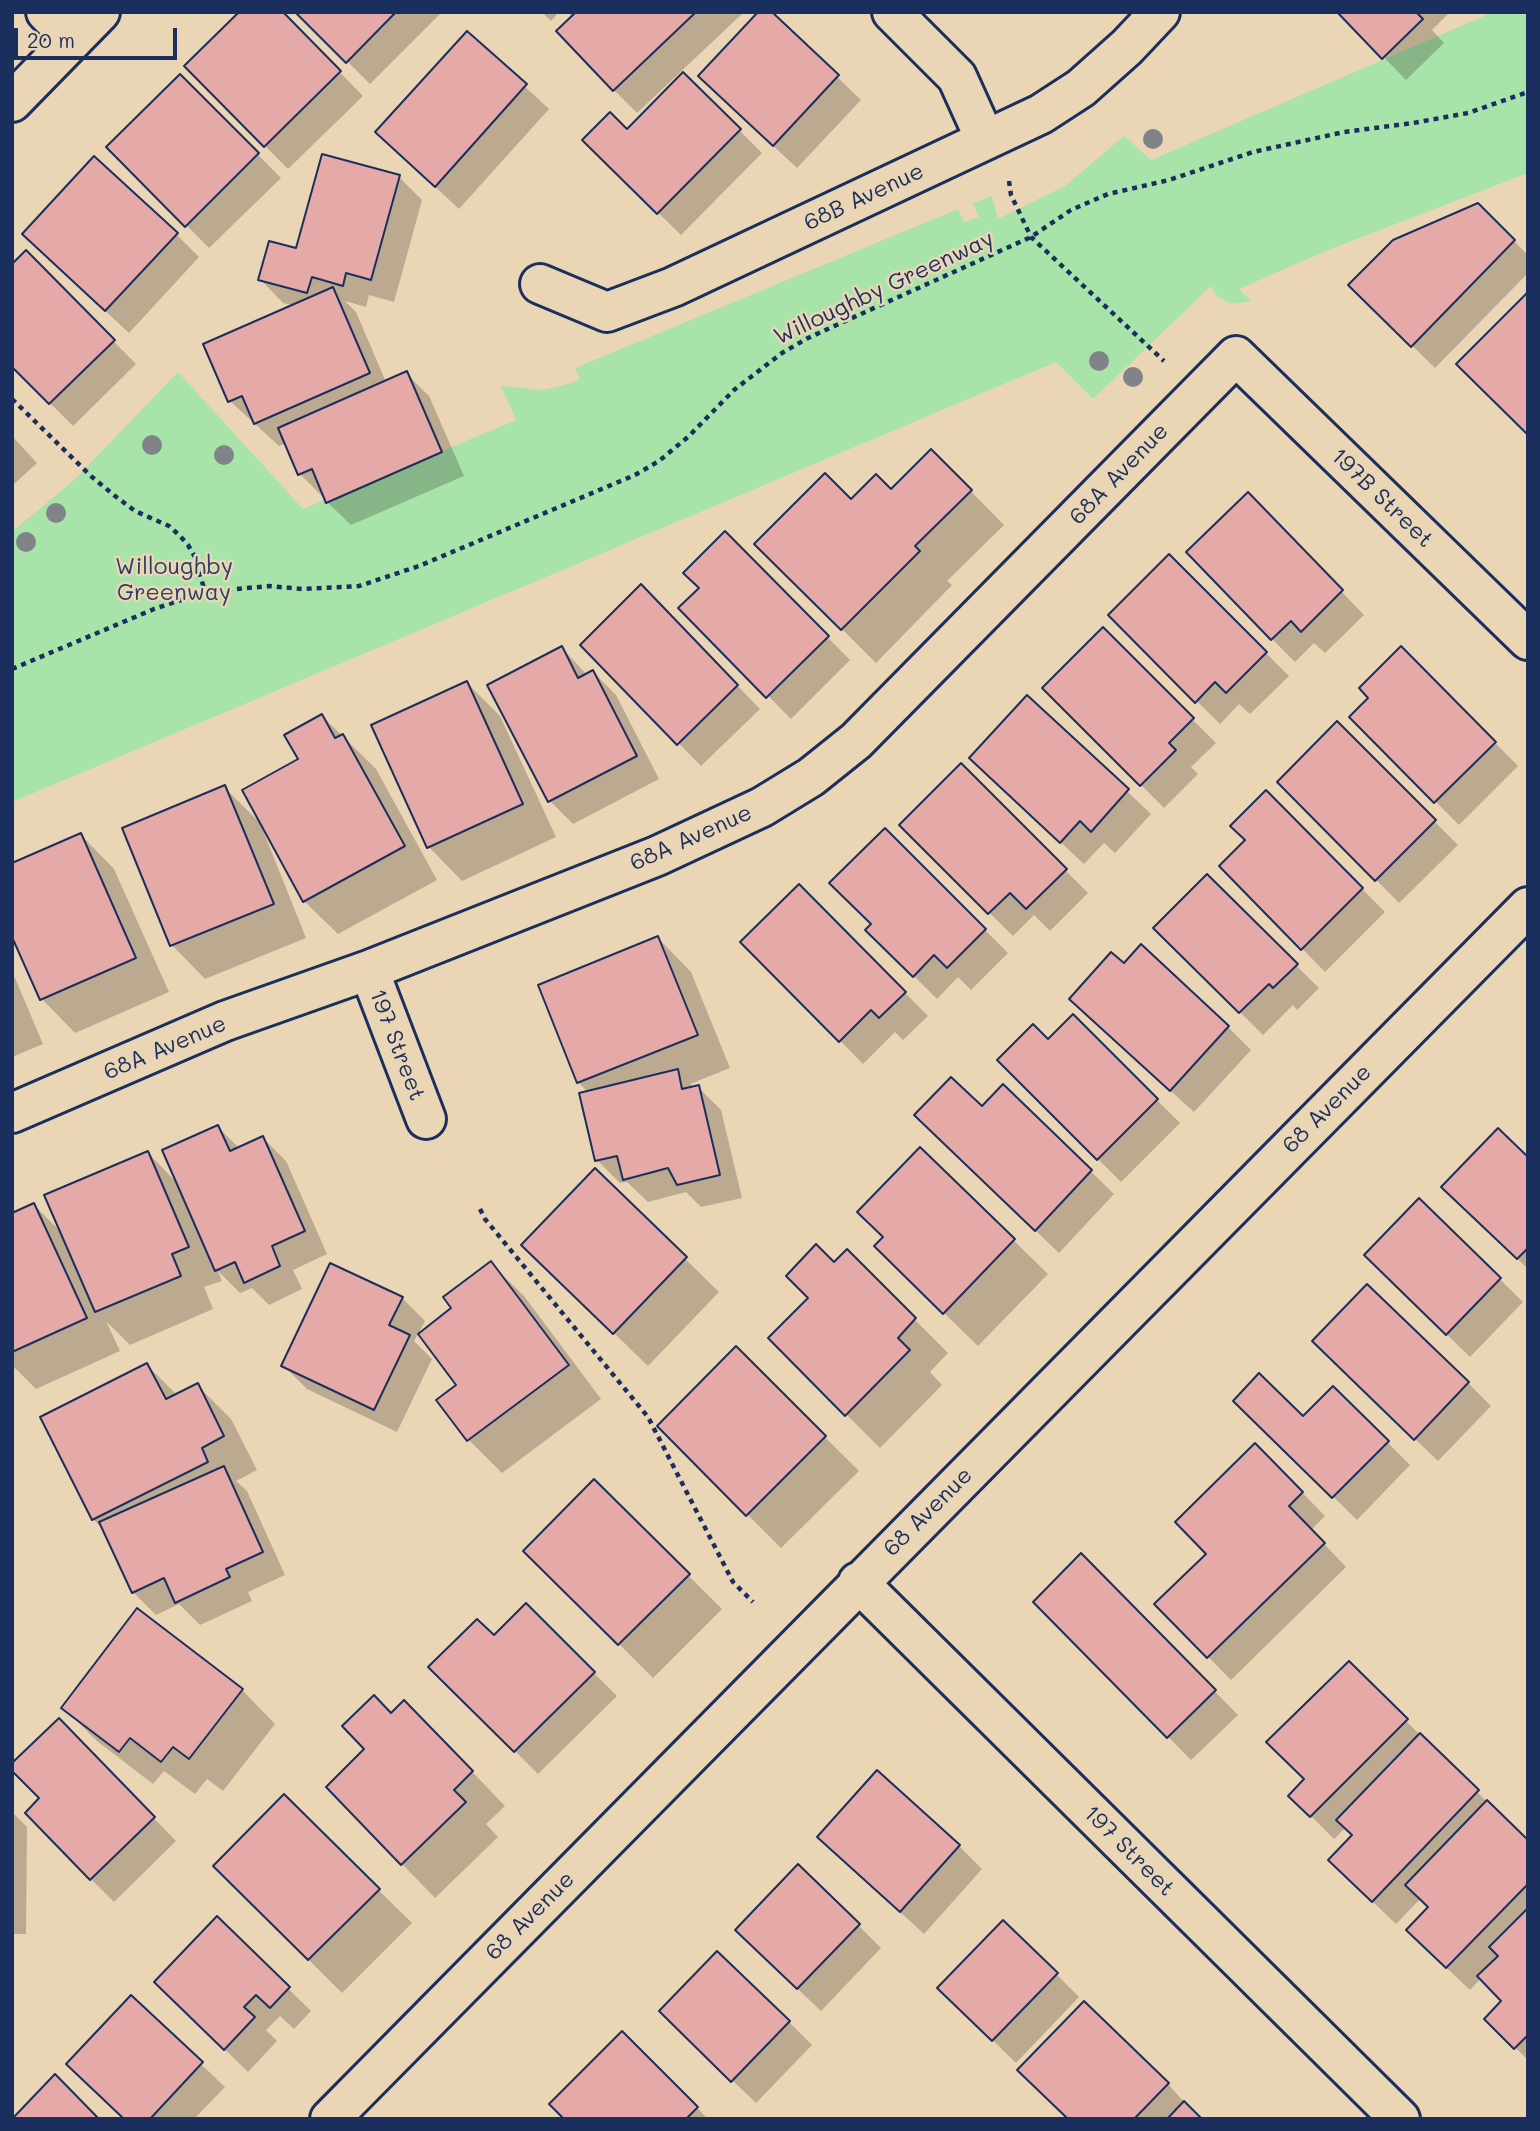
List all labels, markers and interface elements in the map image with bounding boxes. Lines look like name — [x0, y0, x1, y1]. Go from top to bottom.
scale bar — [18, 14, 180, 58]
text: 20 m — [27, 26, 75, 53]
street label: 68B Avenue — [800, 157, 928, 237]
street label: Willoughby Greenway — [770, 225, 998, 351]
street label: 68A Avenue — [1064, 417, 1174, 531]
street label: 197B Street — [1325, 442, 1439, 554]
park label: Willoughby Greenway — [115, 553, 233, 607]
street label: 68A Avenue — [626, 799, 756, 877]
street label: 197 Street — [363, 985, 431, 1105]
street label: 68A Avenue — [99, 1010, 231, 1086]
street label: 68 Avenue — [1277, 1059, 1377, 1159]
street label: 68 Avenue — [878, 1462, 978, 1562]
street label: 197 Street — [1078, 1800, 1180, 1902]
street label: 68 Avenue — [480, 1866, 580, 1966]

